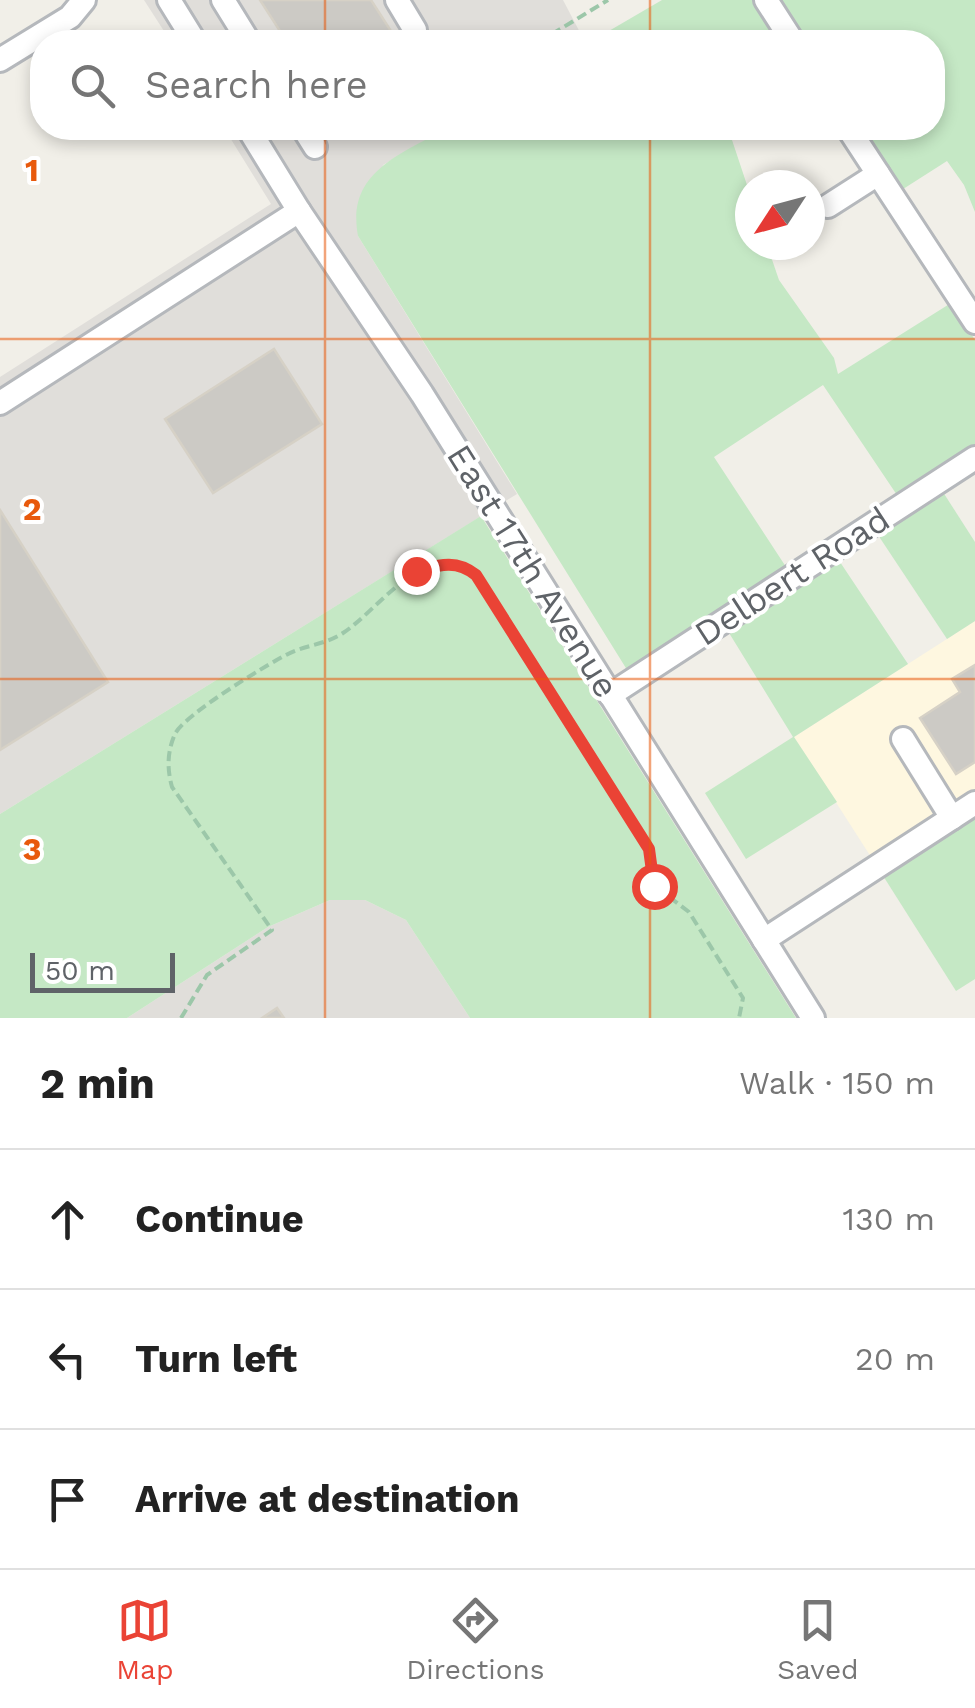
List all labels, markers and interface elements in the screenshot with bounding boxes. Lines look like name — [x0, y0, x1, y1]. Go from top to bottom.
search box — [30, 30, 945, 140]
icon: search — [65, 58, 120, 113]
text: Search here — [145, 63, 368, 107]
text: 1 — [25, 151, 39, 189]
north arrow — [735, 170, 825, 260]
street label: East 17th Avenue — [438, 437, 628, 705]
text: 2 — [22, 490, 42, 528]
street label: Delbert Road — [687, 498, 897, 654]
route end — [394, 549, 440, 595]
text: 3 — [23, 830, 41, 868]
route start — [632, 864, 678, 910]
scale bar — [30, 948, 175, 993]
text: 50 m — [45, 954, 115, 987]
text: 2 min — [40, 1059, 155, 1108]
text: Walk · 150 m — [739, 1064, 935, 1102]
icon: ahead — [40, 1192, 95, 1247]
text: Continue — [135, 1197, 304, 1241]
text: 130 m — [843, 1200, 935, 1238]
icon: left — [40, 1332, 95, 1387]
text: Turn left — [135, 1337, 297, 1381]
text: 20 m — [855, 1340, 935, 1378]
icon: arrive — [40, 1472, 95, 1527]
text: Arrive at destination — [135, 1477, 520, 1521]
tab: Map — [116, 1593, 174, 1686]
tab: Directions — [406, 1593, 545, 1686]
tab: Saved — [777, 1593, 859, 1686]

